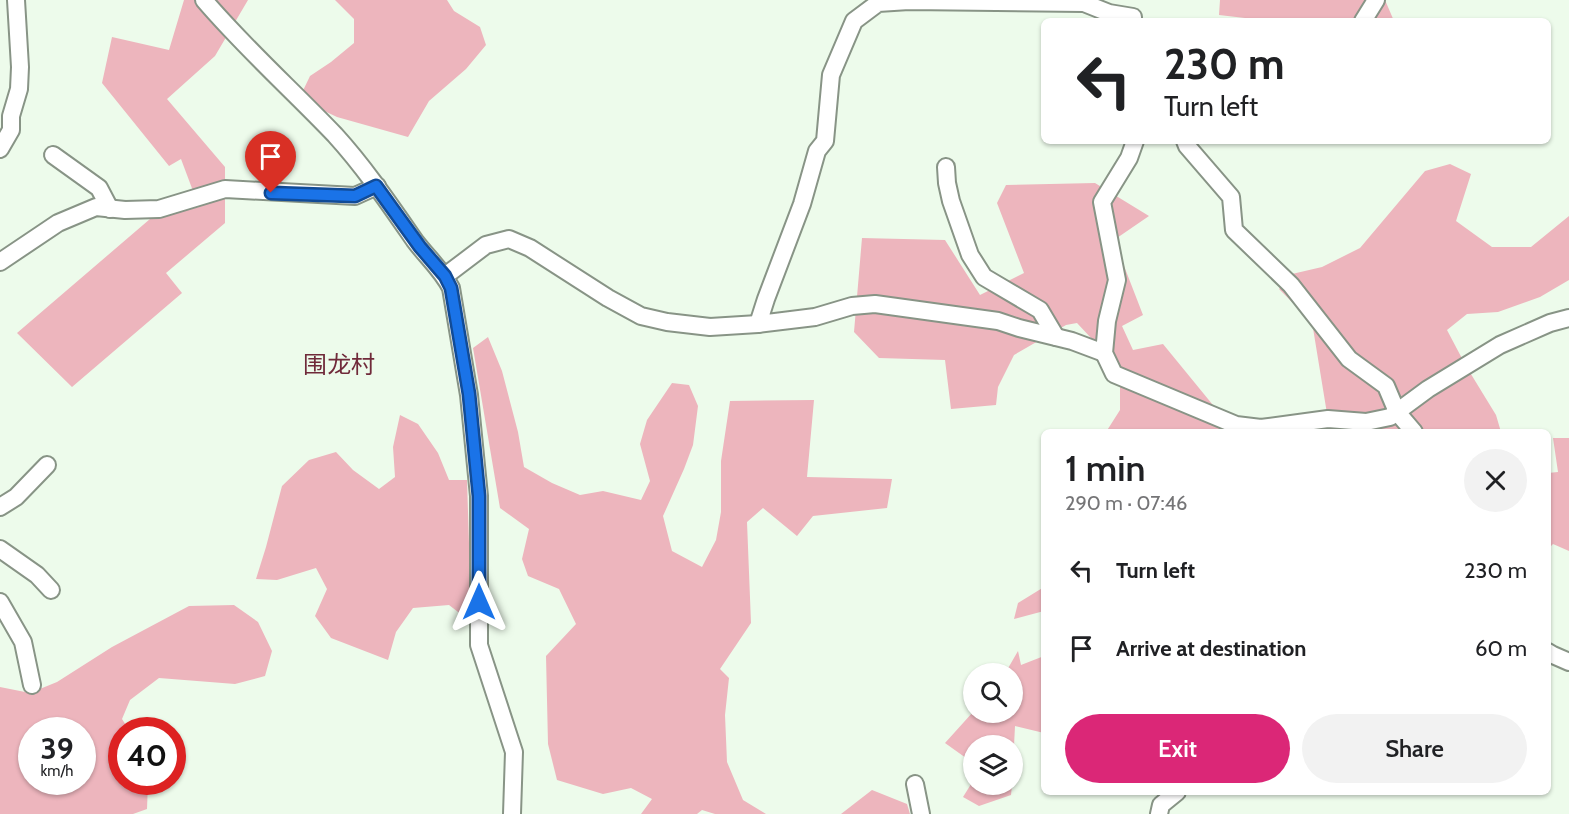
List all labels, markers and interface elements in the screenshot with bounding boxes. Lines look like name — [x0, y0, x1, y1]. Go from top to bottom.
text: 230 m — [1164, 38, 1284, 90]
icon: left — [1065, 42, 1143, 120]
text: Turn left — [1164, 90, 1258, 123]
pin — [245, 131, 296, 193]
icon: arrive — [254, 140, 287, 173]
district label: 围龙村 — [303, 350, 375, 379]
text: 1 min — [1065, 446, 1145, 490]
button: close — [1464, 449, 1527, 512]
text: 290 m · 07:46 — [1065, 491, 1187, 515]
icon: left — [1065, 554, 1098, 587]
text: Turn left — [1116, 557, 1195, 584]
text: 230 m — [1464, 557, 1527, 584]
position arrow — [447, 570, 511, 634]
icon: arrive — [1065, 632, 1098, 665]
text: Arrive at destination — [1116, 635, 1306, 662]
text: 60 m — [1475, 635, 1527, 662]
map controls — [963, 663, 1023, 795]
button: search — [963, 663, 1023, 723]
button: Exit — [1065, 714, 1290, 783]
button: Share — [1302, 714, 1527, 783]
speed limit sign: 40 — [108, 717, 186, 795]
text: 39 — [40, 730, 74, 767]
button: layers — [963, 735, 1023, 795]
text: km/h — [41, 762, 73, 780]

